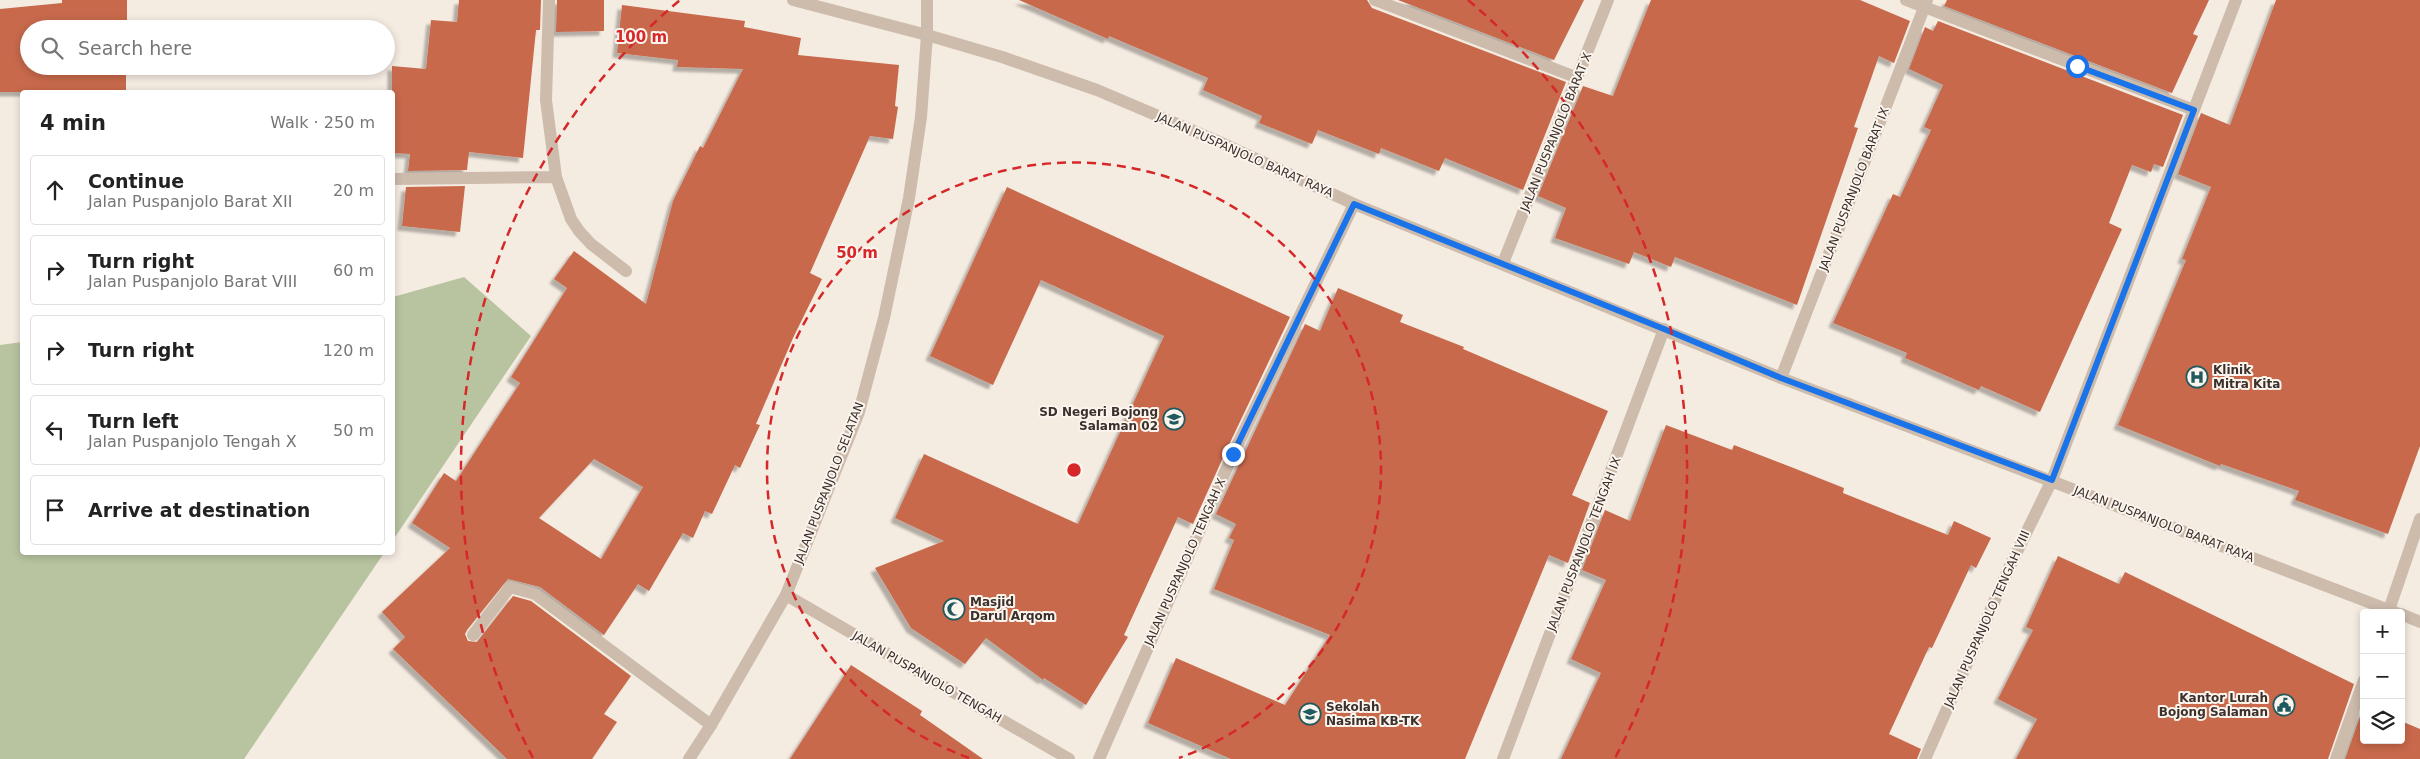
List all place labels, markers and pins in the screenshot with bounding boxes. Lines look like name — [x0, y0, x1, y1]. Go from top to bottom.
place label: Klinik Mitra Kita — [2213, 363, 2280, 391]
hospital icon: Klinik Mitra Kita — [2185, 365, 2209, 389]
place label: SD Negeri Bojong Salaman 02 — [1039, 405, 1158, 433]
school or university icon: SD Negeri Bojong Salaman 02 — [1162, 407, 1186, 431]
centre of rings — [1065, 461, 1083, 479]
place label: Masjid Darul Arqom — [970, 595, 1055, 623]
mosque icon: Masjid Darul Arqom — [942, 597, 966, 621]
place label: Kantor Lurah Bojong Salaman — [2159, 691, 2268, 719]
public building icon: Kantor Lurah Bojong Salaman — [2272, 693, 2296, 717]
place label: Sekolah Nasima KB-TK — [1326, 700, 1420, 728]
school or university icon: Sekolah Nasima KB-TK — [1298, 702, 1322, 726]

